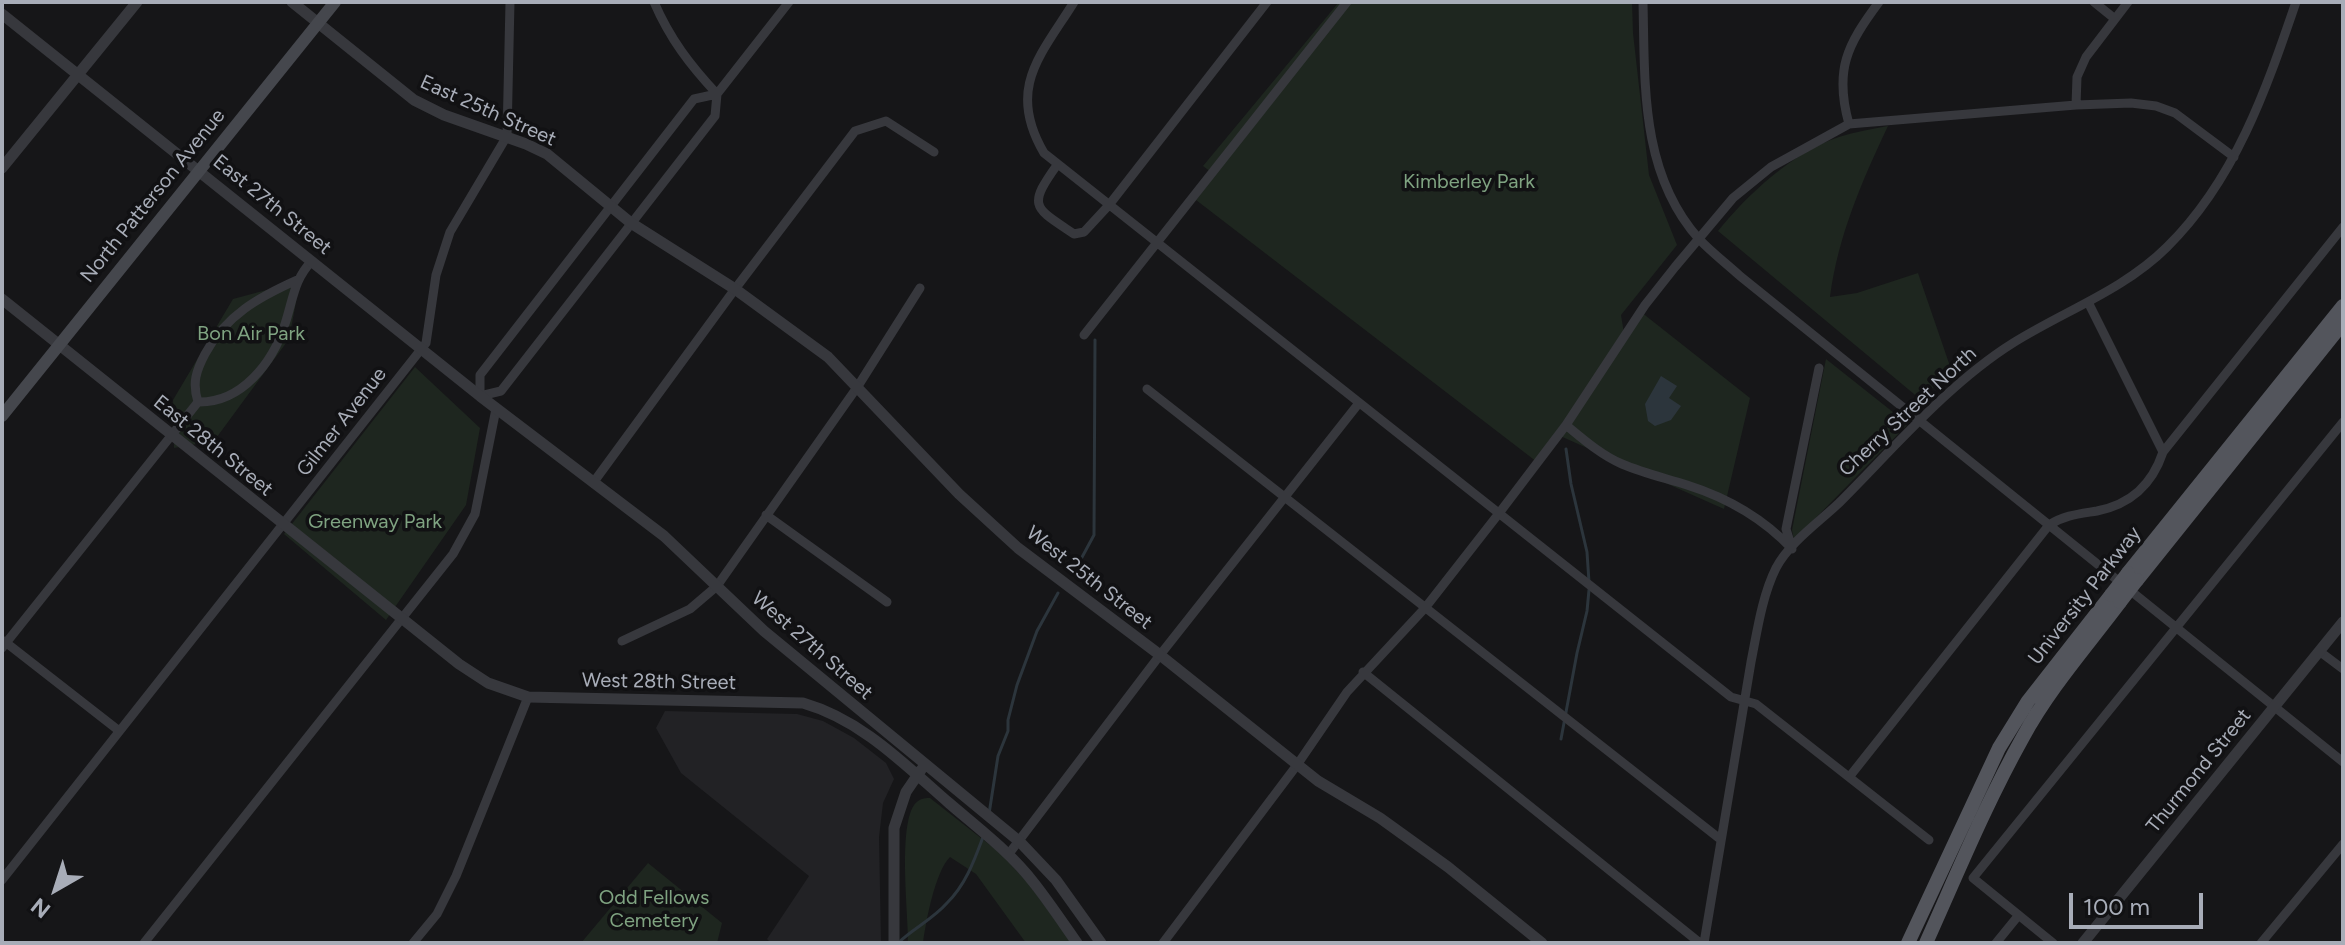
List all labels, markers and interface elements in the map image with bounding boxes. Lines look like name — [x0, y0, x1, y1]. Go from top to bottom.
street label: East 25th Street — [416, 70, 560, 152]
street label: North Patterson Avenue — [76, 104, 230, 288]
street label: East 27th Street — [208, 150, 336, 260]
park label: Kimberley Park — [1403, 170, 1535, 194]
park label: Bon Air Park — [197, 322, 305, 346]
street label: Cherry Street North — [1834, 342, 1982, 482]
street label: Gilmer Avenue — [292, 363, 392, 481]
street label: East 28th Street — [148, 390, 278, 502]
park label: Greenway Park — [308, 510, 442, 534]
street label: West 25th Street — [1021, 521, 1157, 635]
street label: University Parkway — [2024, 522, 2146, 670]
street label: West 27th Street — [747, 587, 877, 705]
street label: West 28th Street — [582, 669, 736, 695]
street label: Thurmond Street — [2142, 704, 2256, 838]
north arrow — [16, 849, 96, 929]
scale bar — [2073, 877, 2207, 927]
park label: Odd Fellows Cemetery — [599, 886, 709, 933]
text: N — [25, 892, 56, 924]
text: 100 m — [2083, 892, 2150, 921]

